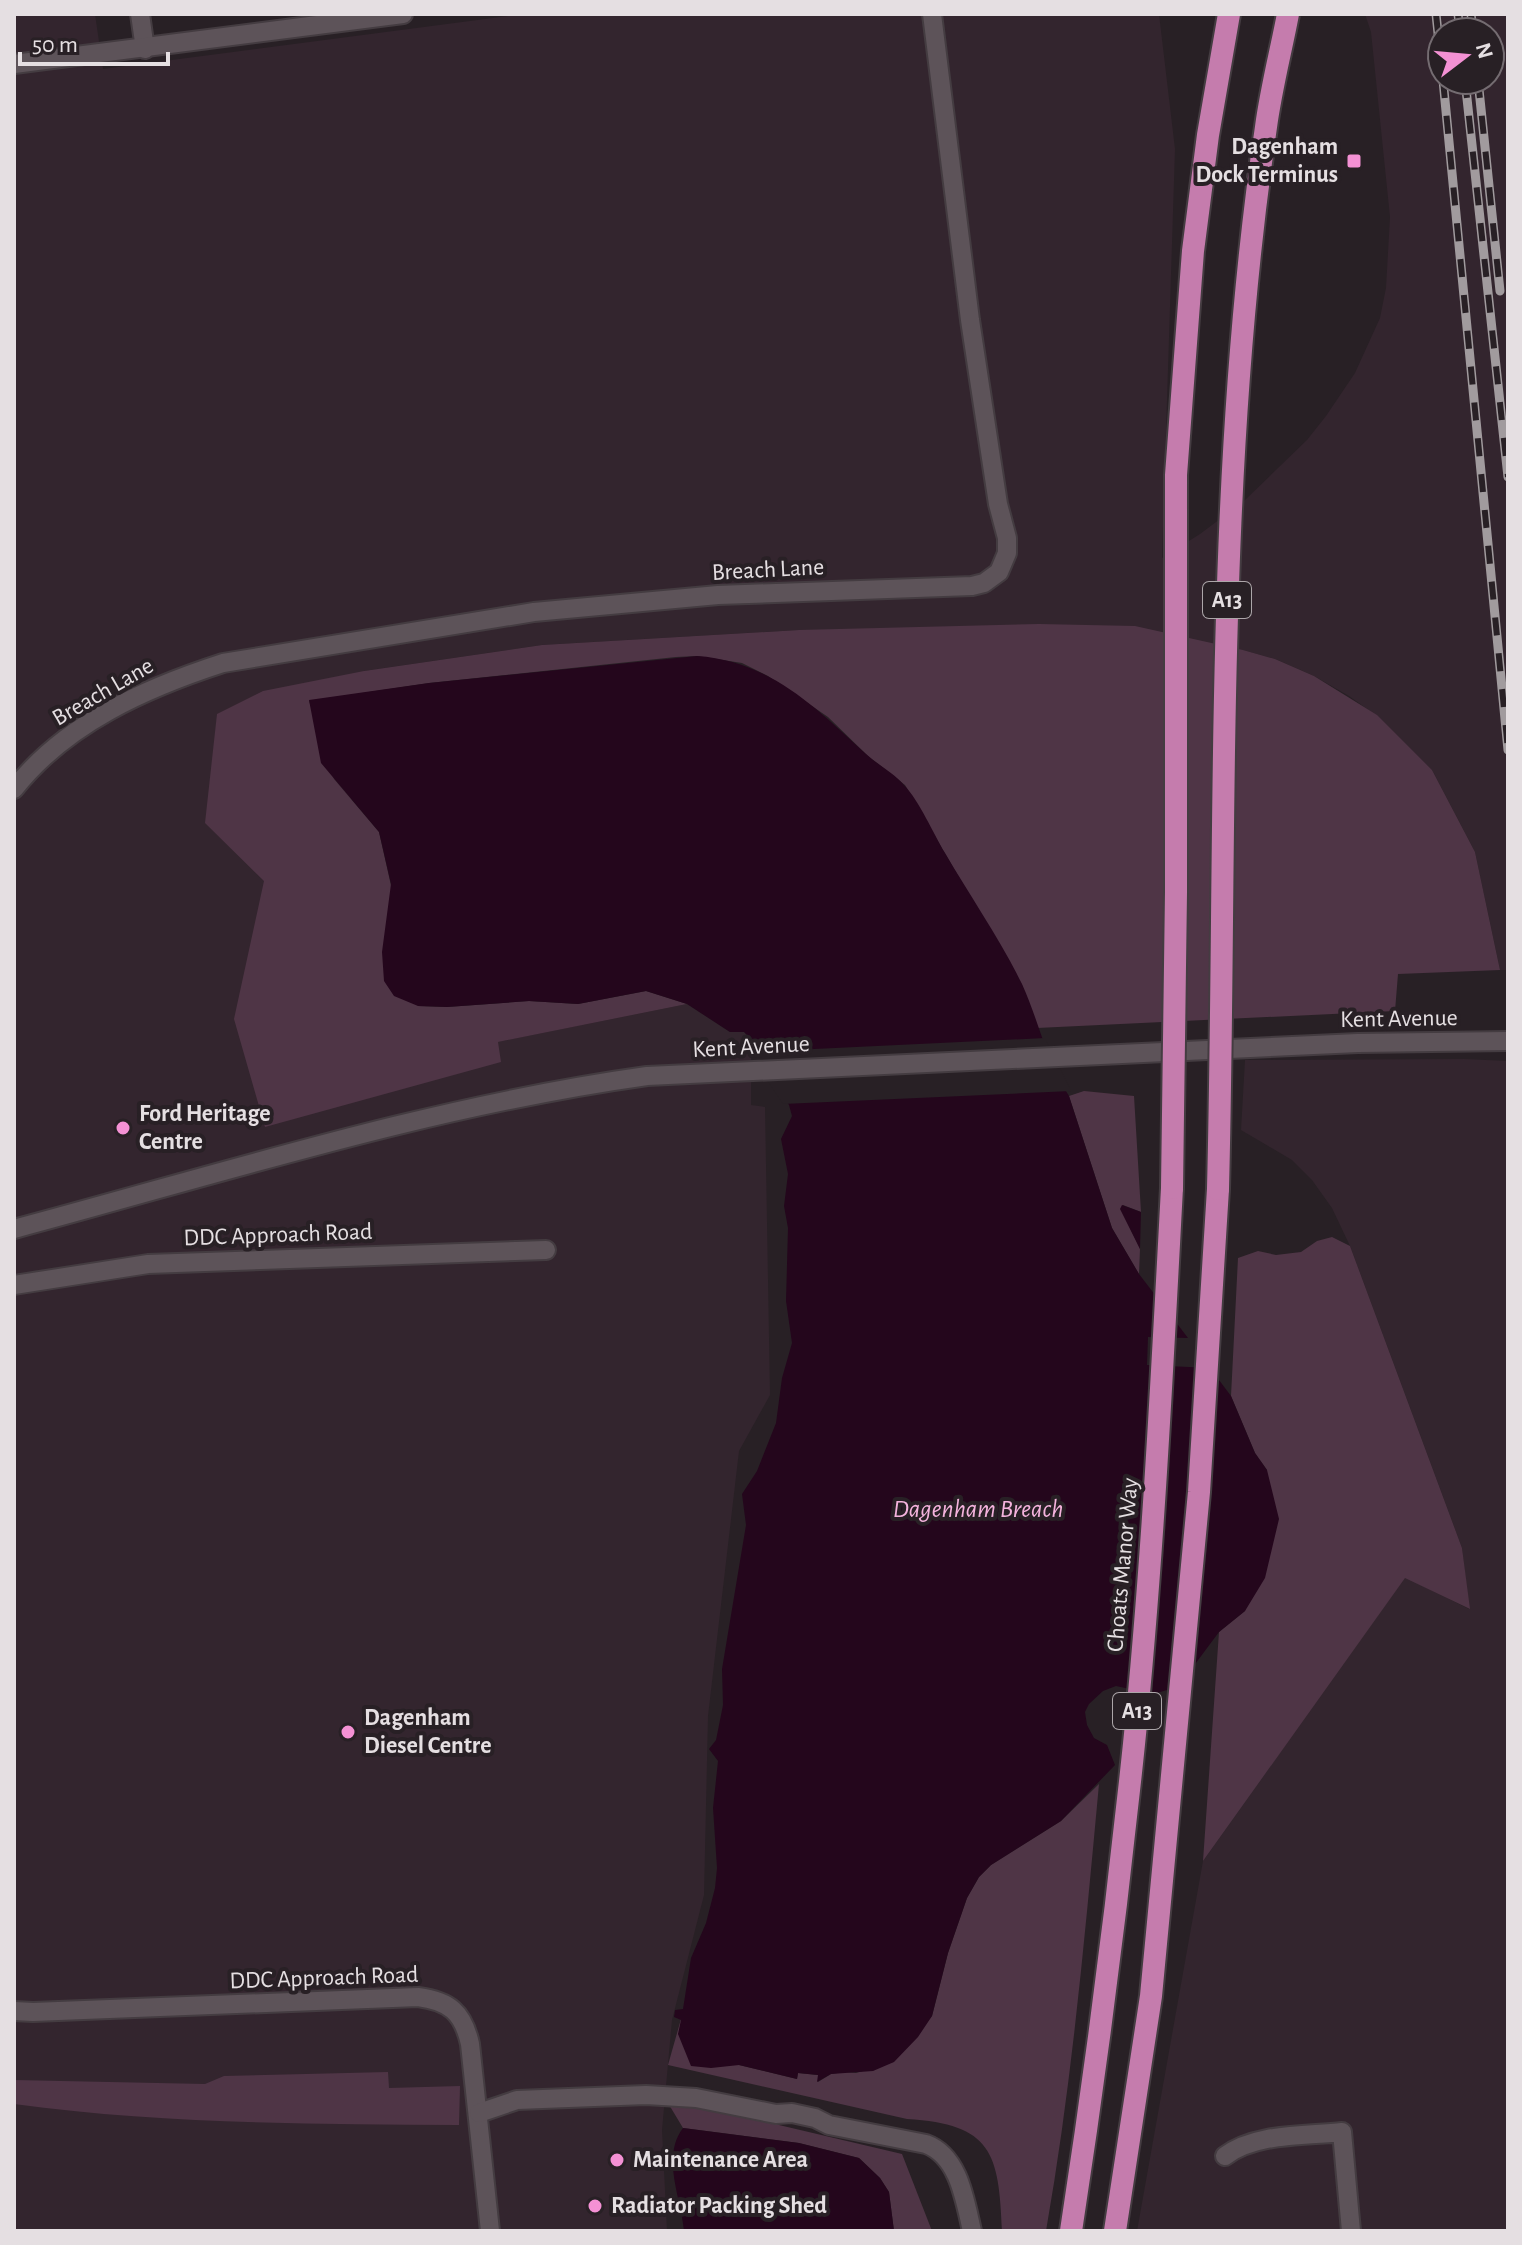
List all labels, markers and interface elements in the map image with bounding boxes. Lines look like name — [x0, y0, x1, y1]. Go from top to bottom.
scale bar — [20, 16, 168, 66]
north arrow — [1426, 16, 1506, 96]
text: 50 m — [32, 33, 78, 57]
text: N — [1472, 40, 1497, 61]
place label: Dagenham Dock Terminus — [1196, 135, 1338, 187]
marker: Dagenham Dock Terminus — [1345, 152, 1363, 170]
street label: Breach Lane — [711, 555, 825, 585]
road number: A13 — [1203, 582, 1251, 618]
street label: Breach Lane — [48, 653, 158, 731]
street label: Kent Avenue — [1340, 1006, 1458, 1032]
street label: Kent Avenue — [692, 1032, 810, 1062]
place label: Ford Heritage Centre — [139, 1102, 271, 1154]
marker: Ford Heritage Centre — [114, 1119, 132, 1137]
street label: DDC Approach Road — [183, 1220, 373, 1250]
street label: Choats Manor Way — [1103, 1477, 1143, 1653]
water label: Dagenham Breach — [893, 1496, 1063, 1522]
road number: A13 — [1113, 1693, 1161, 1729]
place label: Dagenham Diesel Centre — [364, 1706, 492, 1758]
marker: Dagenham Diesel Centre — [339, 1723, 357, 1741]
street label: DDC Approach Road — [229, 1963, 419, 1993]
place label: Maintenance Area — [633, 2148, 808, 2172]
marker: Maintenance Area — [608, 2151, 626, 2169]
place label: Radiator Packing Shed — [611, 2194, 827, 2218]
marker: Radiator Packing Shed — [586, 2197, 604, 2215]

